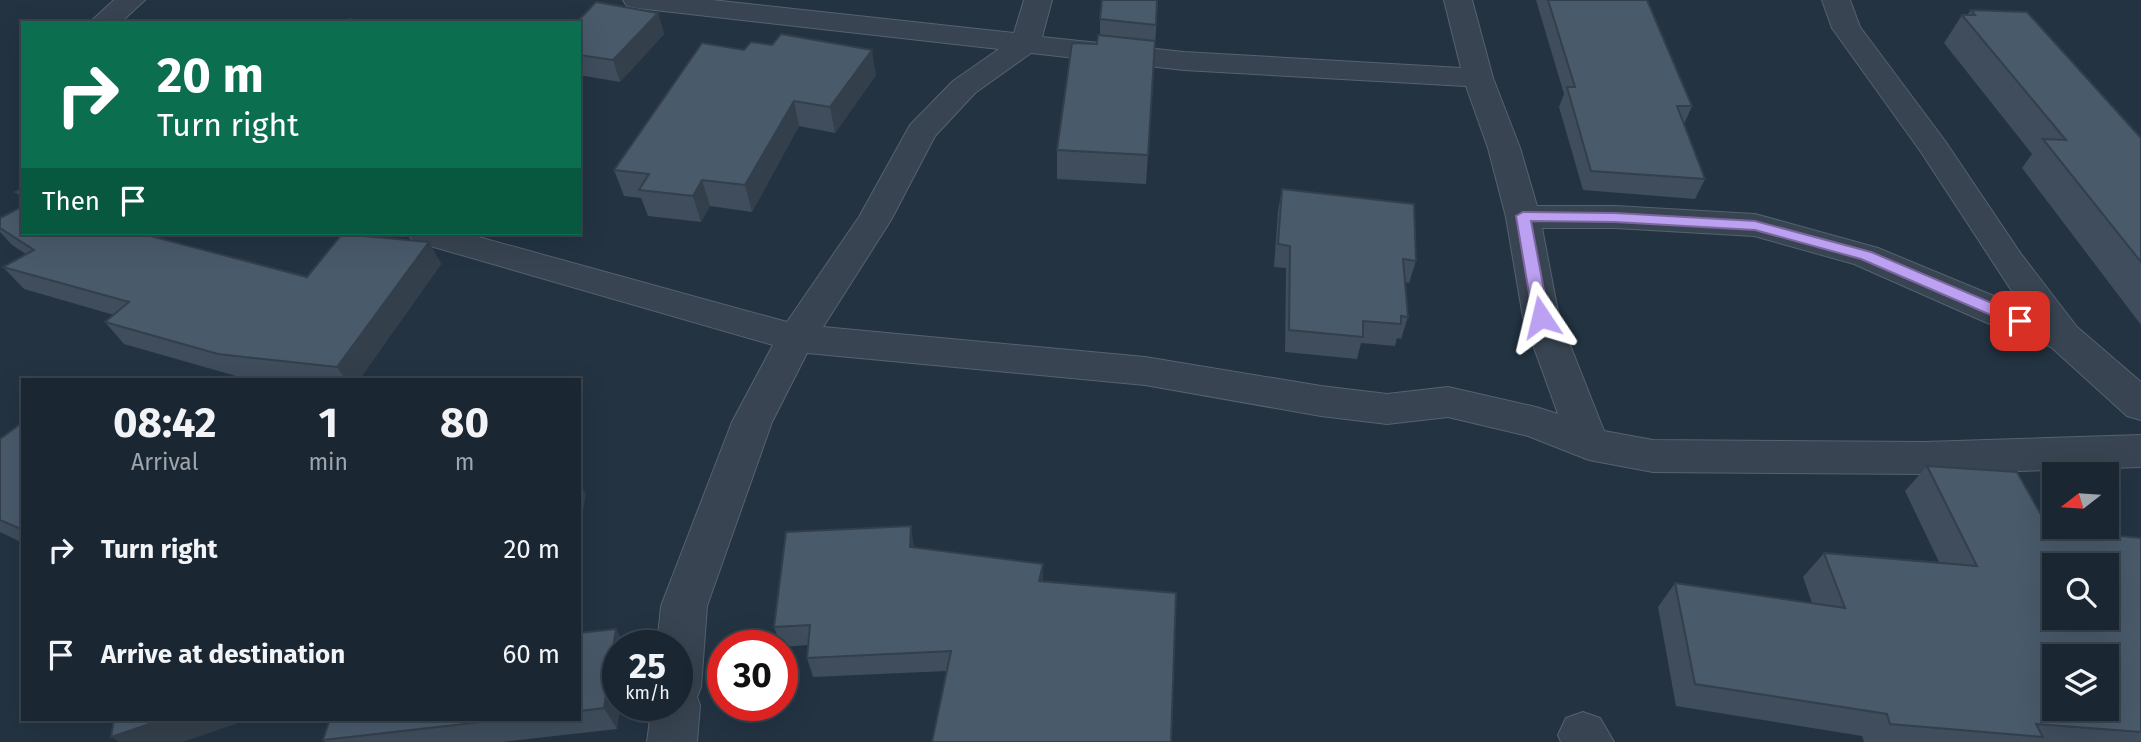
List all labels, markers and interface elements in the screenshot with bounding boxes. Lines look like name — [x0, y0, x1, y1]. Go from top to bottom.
text: 20 m — [157, 46, 264, 105]
icon: right — [42, 49, 133, 140]
text: Turn right — [157, 106, 299, 144]
icon: arrive — [114, 182, 152, 220]
text: Then — [42, 186, 100, 217]
position arrow — [1504, 280, 1578, 354]
pin — [1990, 291, 2050, 351]
icon: arrive — [2001, 302, 2039, 340]
text: 08:42 — [113, 398, 216, 448]
text: 1 — [318, 398, 338, 448]
text: 80 — [440, 398, 489, 448]
text: Arrival — [131, 448, 198, 476]
text: min — [308, 448, 348, 476]
text: m — [455, 448, 474, 476]
north arrow — [2042, 462, 2119, 539]
map controls — [2042, 462, 2119, 721]
icon: right — [42, 531, 80, 569]
text: Turn right — [101, 534, 218, 565]
text: 20 m — [503, 534, 560, 565]
button: search — [2042, 553, 2119, 630]
speed limit sign: 30 — [707, 630, 798, 721]
icon: arrive — [42, 636, 80, 674]
text: Arrive at destination — [101, 639, 345, 670]
text: 60 m — [502, 639, 560, 670]
button: layers — [2042, 644, 2119, 721]
text: 25 — [629, 645, 666, 687]
text: km/h — [625, 682, 670, 704]

